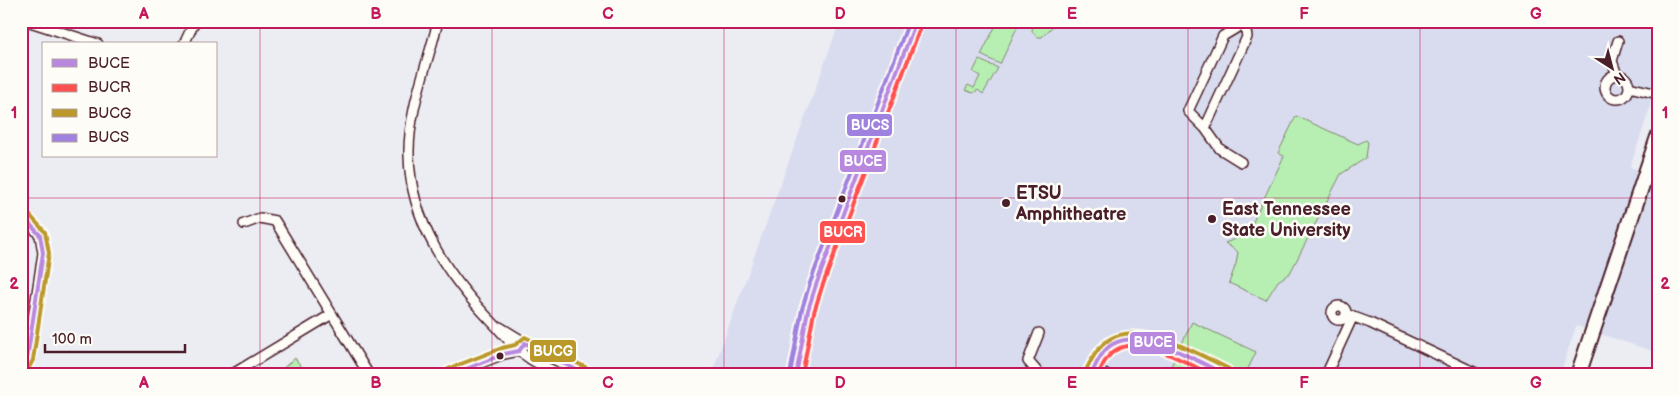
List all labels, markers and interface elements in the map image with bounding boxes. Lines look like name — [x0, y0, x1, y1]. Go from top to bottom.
text: A — [138, 5, 149, 24]
text: B — [370, 5, 382, 24]
text: C — [602, 5, 614, 24]
text: D — [834, 5, 846, 24]
text: E — [1067, 5, 1077, 24]
text: F — [1299, 5, 1309, 24]
text: G — [1530, 5, 1542, 24]
legend — [42, 42, 218, 158]
north arrow — [1586, 42, 1636, 92]
text: BUCE — [88, 54, 130, 73]
text: N — [1610, 68, 1629, 88]
text: BUCR — [88, 78, 131, 97]
text: 1 — [11, 104, 17, 123]
text: BUCG — [88, 104, 131, 123]
text: 1 — [1662, 104, 1668, 123]
line badge: BUCS — [846, 113, 893, 137]
text: BUCS — [851, 117, 890, 134]
text: BUCS — [88, 128, 129, 147]
line badge: BUCE — [839, 149, 887, 173]
text: BUCE — [844, 153, 882, 170]
place label: ETSU Amphitheatre — [1015, 183, 1126, 225]
unlabelled marker — [837, 194, 847, 204]
marker: ETSU Amphitheatre — [1000, 197, 1012, 209]
place label: East Tennessee State University — [1222, 199, 1351, 241]
marker: East Tennessee State University — [1206, 213, 1218, 225]
line badge: BUCR — [819, 220, 866, 244]
text: BUCR — [823, 224, 863, 241]
text: 2 — [9, 275, 19, 294]
text: 2 — [1660, 275, 1670, 294]
scale bar — [45, 321, 185, 353]
text: 100 m — [52, 330, 92, 349]
line badge: BUCE — [1129, 331, 1176, 355]
text: BUCE — [1134, 334, 1172, 351]
line badge: BUCG — [529, 339, 577, 363]
text: BUCG — [533, 343, 573, 360]
unlabelled marker — [495, 351, 505, 361]
text: A — [138, 374, 149, 393]
text: B — [370, 374, 382, 393]
text: C — [602, 374, 614, 393]
text: D — [834, 374, 846, 393]
text: E — [1067, 374, 1077, 393]
text: F — [1299, 374, 1309, 393]
text: G — [1530, 374, 1542, 393]

